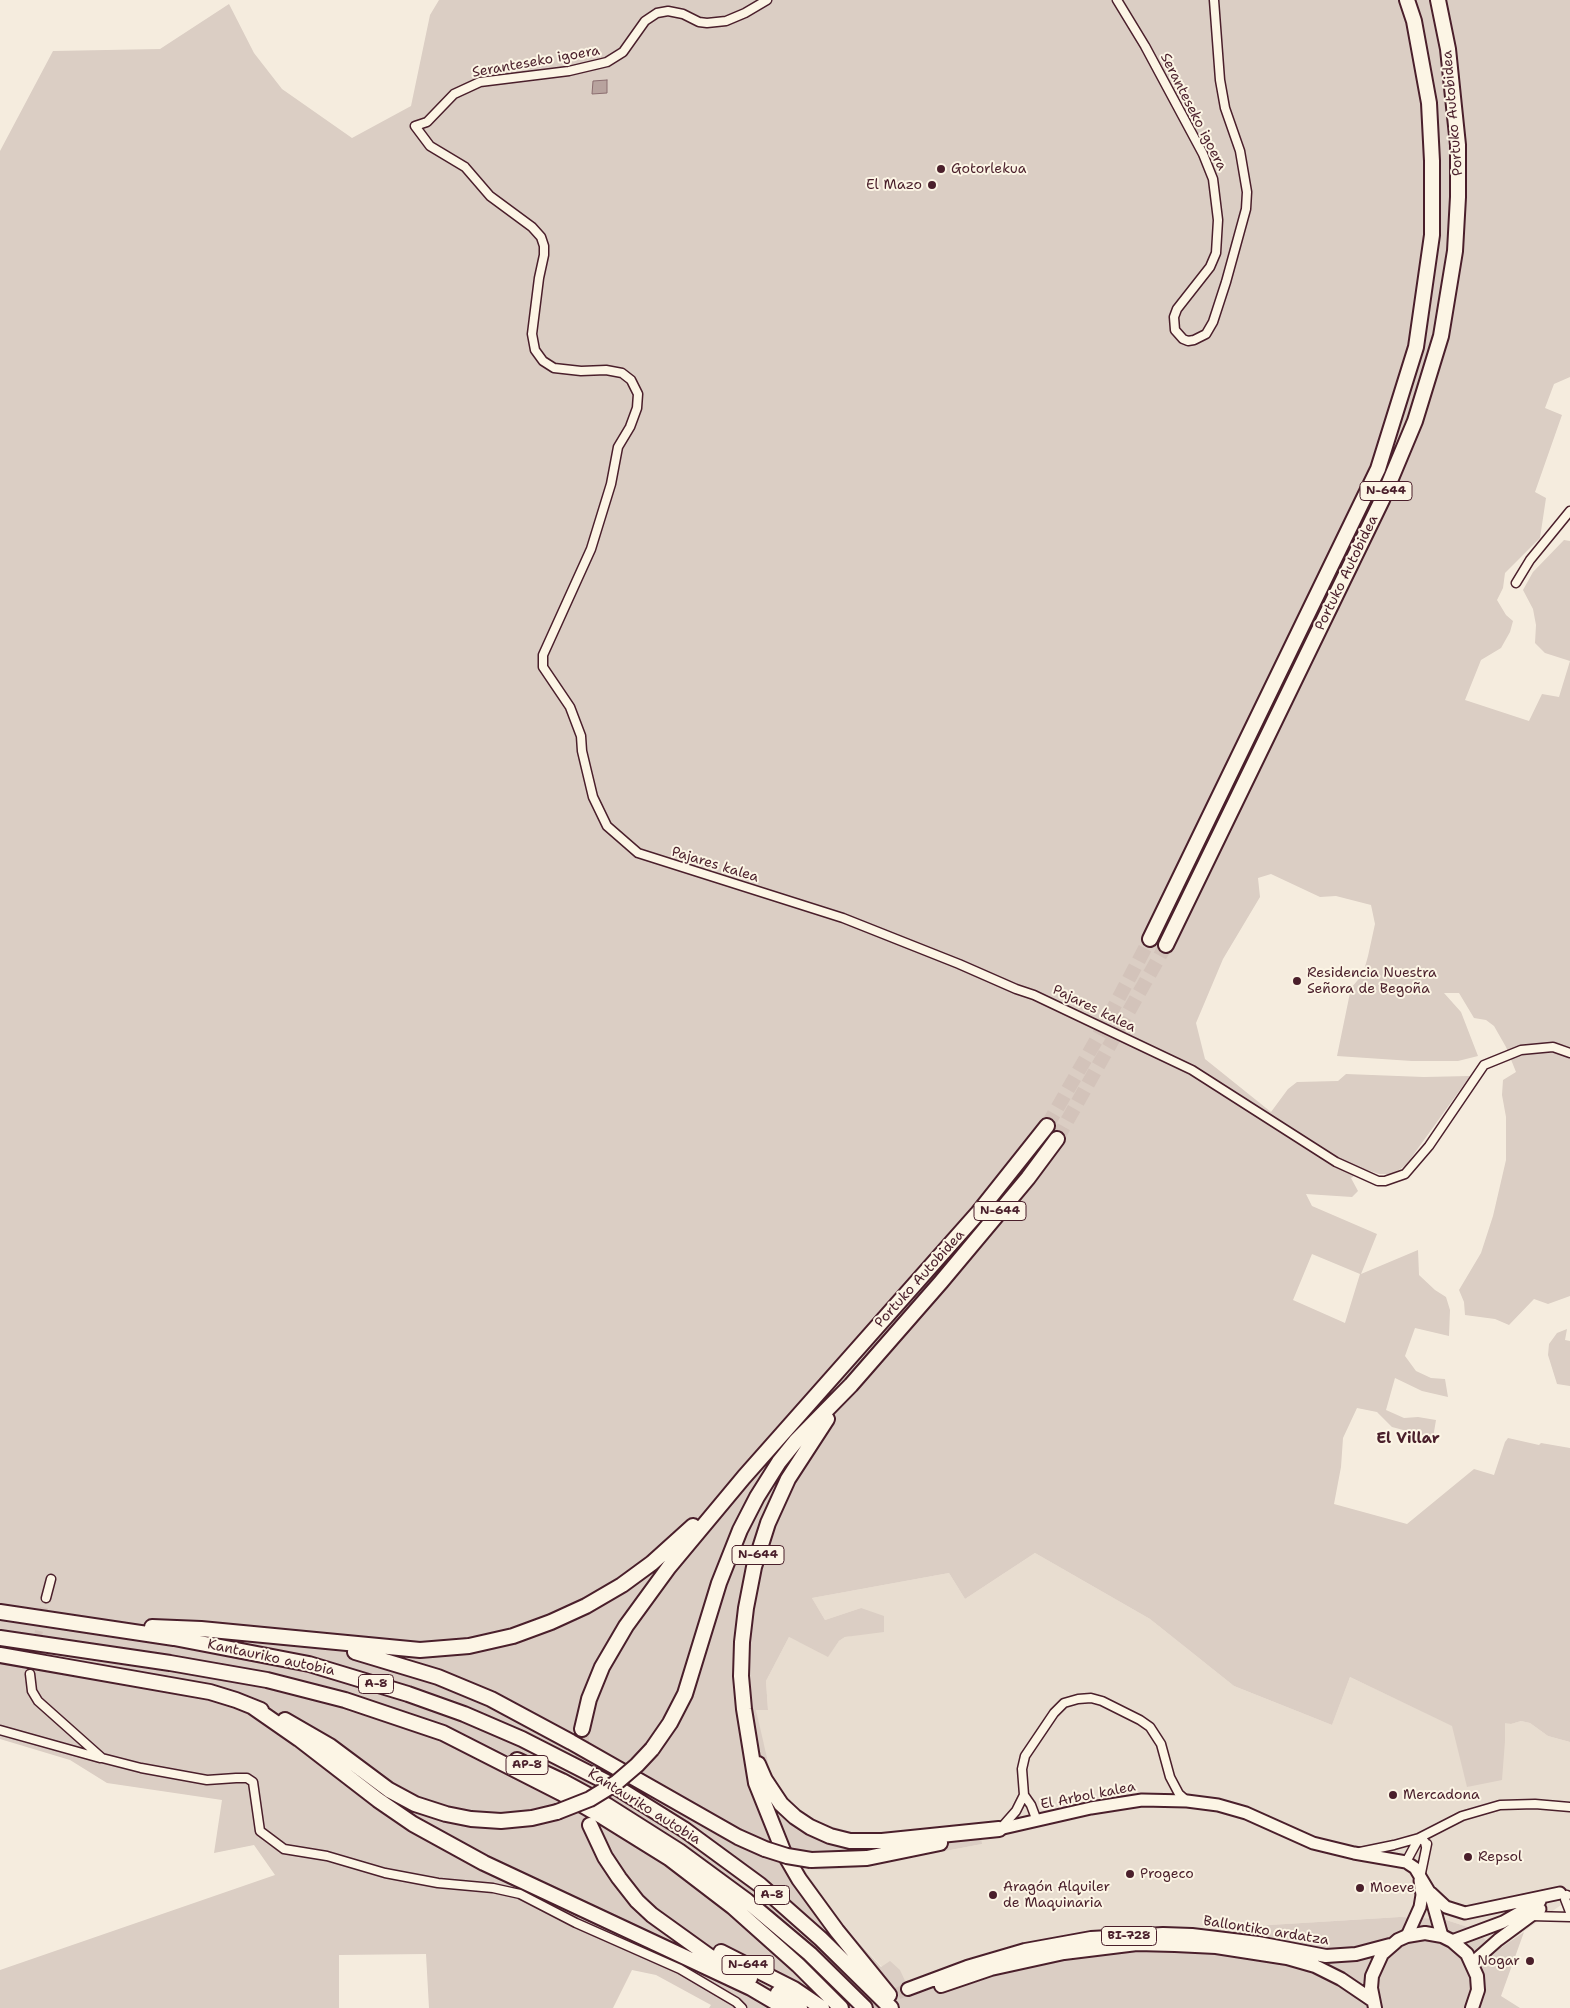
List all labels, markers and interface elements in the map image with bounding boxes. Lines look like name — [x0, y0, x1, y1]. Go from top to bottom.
street label: Seranteseko igoera — [471, 42, 601, 82]
street label: Portuko Autobidea — [1439, 50, 1467, 176]
street label: Seranteseko igoera — [1156, 51, 1230, 173]
place label: Gotorlekua — [951, 161, 1026, 177]
marker: Gotorlekua — [935, 163, 947, 175]
place label: El Mazo — [866, 177, 922, 193]
marker: El Mazo — [926, 179, 938, 191]
road number: N-644 — [1360, 482, 1412, 501]
street label: Portuko Autobidea — [1312, 513, 1382, 633]
street label: Pajares kalea — [669, 844, 761, 886]
place label: Residencia Nuestra Señora de Begoña — [1307, 965, 1437, 998]
marker: Residencia Nuestra Señora de Begoña — [1291, 975, 1303, 987]
street label: Pajares kalea — [1050, 982, 1138, 1036]
road number: N-644 — [974, 1202, 1026, 1220]
street label: Portuko Autobidea — [872, 1227, 968, 1331]
district label: El Villar — [1376, 1430, 1440, 1448]
road number: N-644 — [732, 1546, 784, 1564]
street label: Kantauriko autobia — [206, 1636, 336, 1680]
road number: A-8 — [358, 1675, 394, 1694]
road number: AP-8 — [506, 1756, 548, 1774]
street label: Kantauriko autobia — [585, 1765, 703, 1849]
street label: El Arbol kalea — [1039, 1779, 1137, 1813]
place label: Mercadona — [1403, 1787, 1480, 1803]
marker: Mercadona — [1387, 1789, 1399, 1801]
place label: Repsol — [1478, 1849, 1522, 1865]
marker: Repsol — [1462, 1851, 1474, 1863]
place label: Progeco — [1140, 1866, 1194, 1882]
marker: Progeco — [1124, 1868, 1136, 1880]
place label: Aragón Alquiler de Maquinaria — [1003, 1879, 1110, 1911]
place label: Moeve — [1370, 1880, 1415, 1896]
marker: Moeve — [1354, 1882, 1366, 1894]
road number: A-8 — [754, 1886, 790, 1904]
marker: Aragón Alquiler de Maquinaria — [987, 1889, 999, 1901]
street label: Ballontiko ardatza — [1202, 1913, 1330, 1949]
road number: BI-728 — [1102, 1926, 1156, 1945]
place label: Nogar — [1477, 1953, 1520, 1969]
marker: Nogar — [1524, 1955, 1536, 1967]
road number: N-644 — [722, 1956, 774, 1974]

